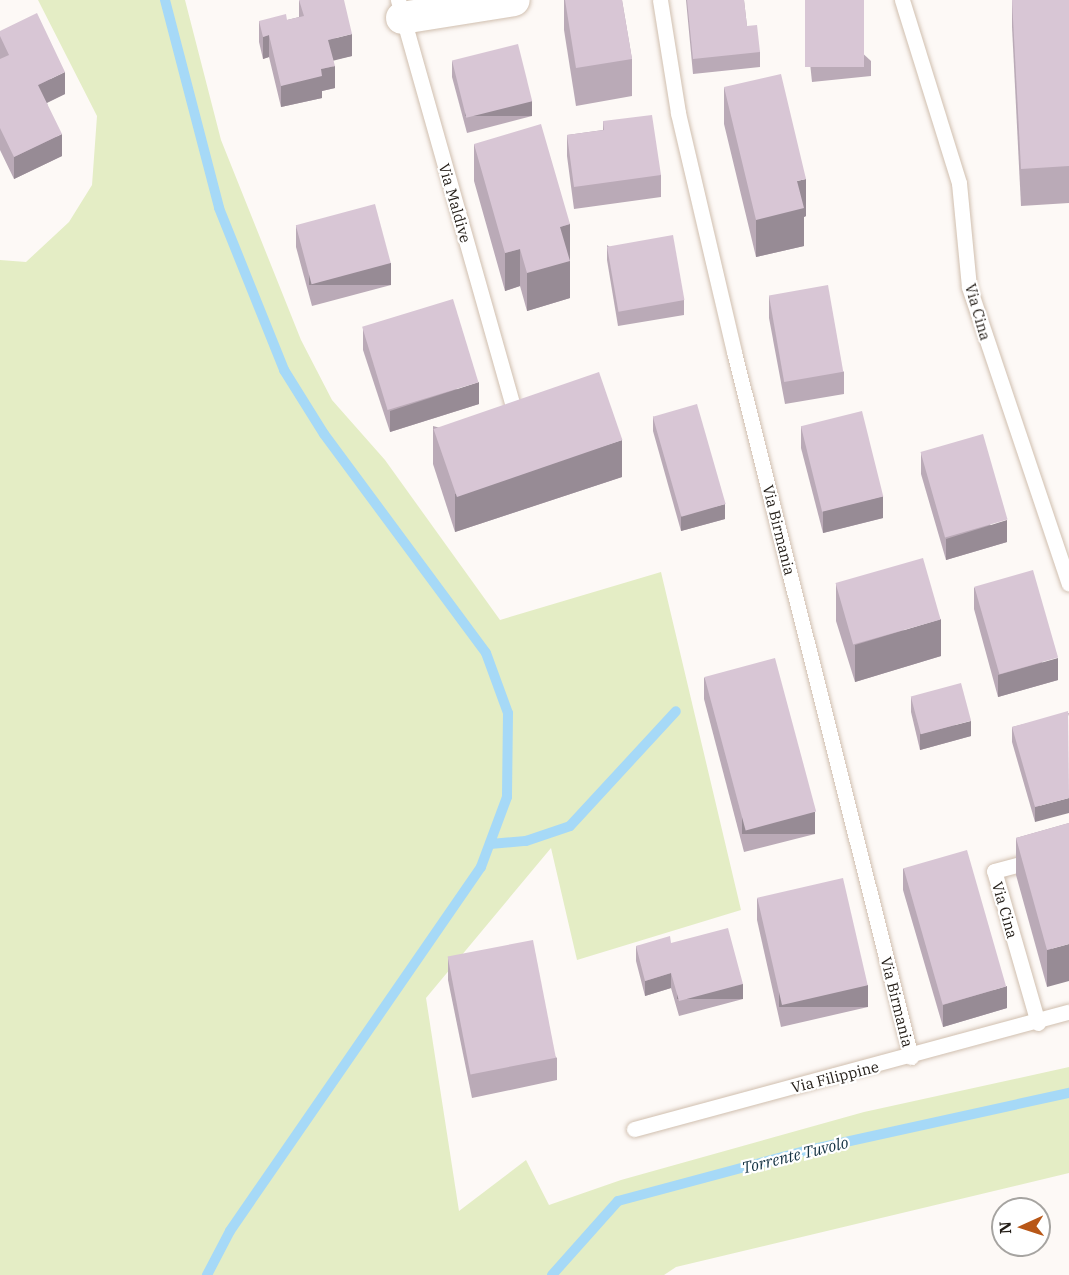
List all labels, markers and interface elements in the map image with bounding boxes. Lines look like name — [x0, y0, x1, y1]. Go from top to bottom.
street label: Via Maldive — [435, 161, 475, 245]
street label: Via Cina — [961, 282, 995, 342]
street label: Via Birmania — [759, 483, 799, 577]
street label: Via Cina — [988, 880, 1022, 940]
street label: Via Birmania — [877, 955, 917, 1049]
street label: Via Filippine — [789, 1057, 881, 1097]
water label: Torrente Tuvolo — [740, 1132, 850, 1178]
north arrow — [991, 1197, 1051, 1257]
text: N — [995, 1221, 1015, 1235]

